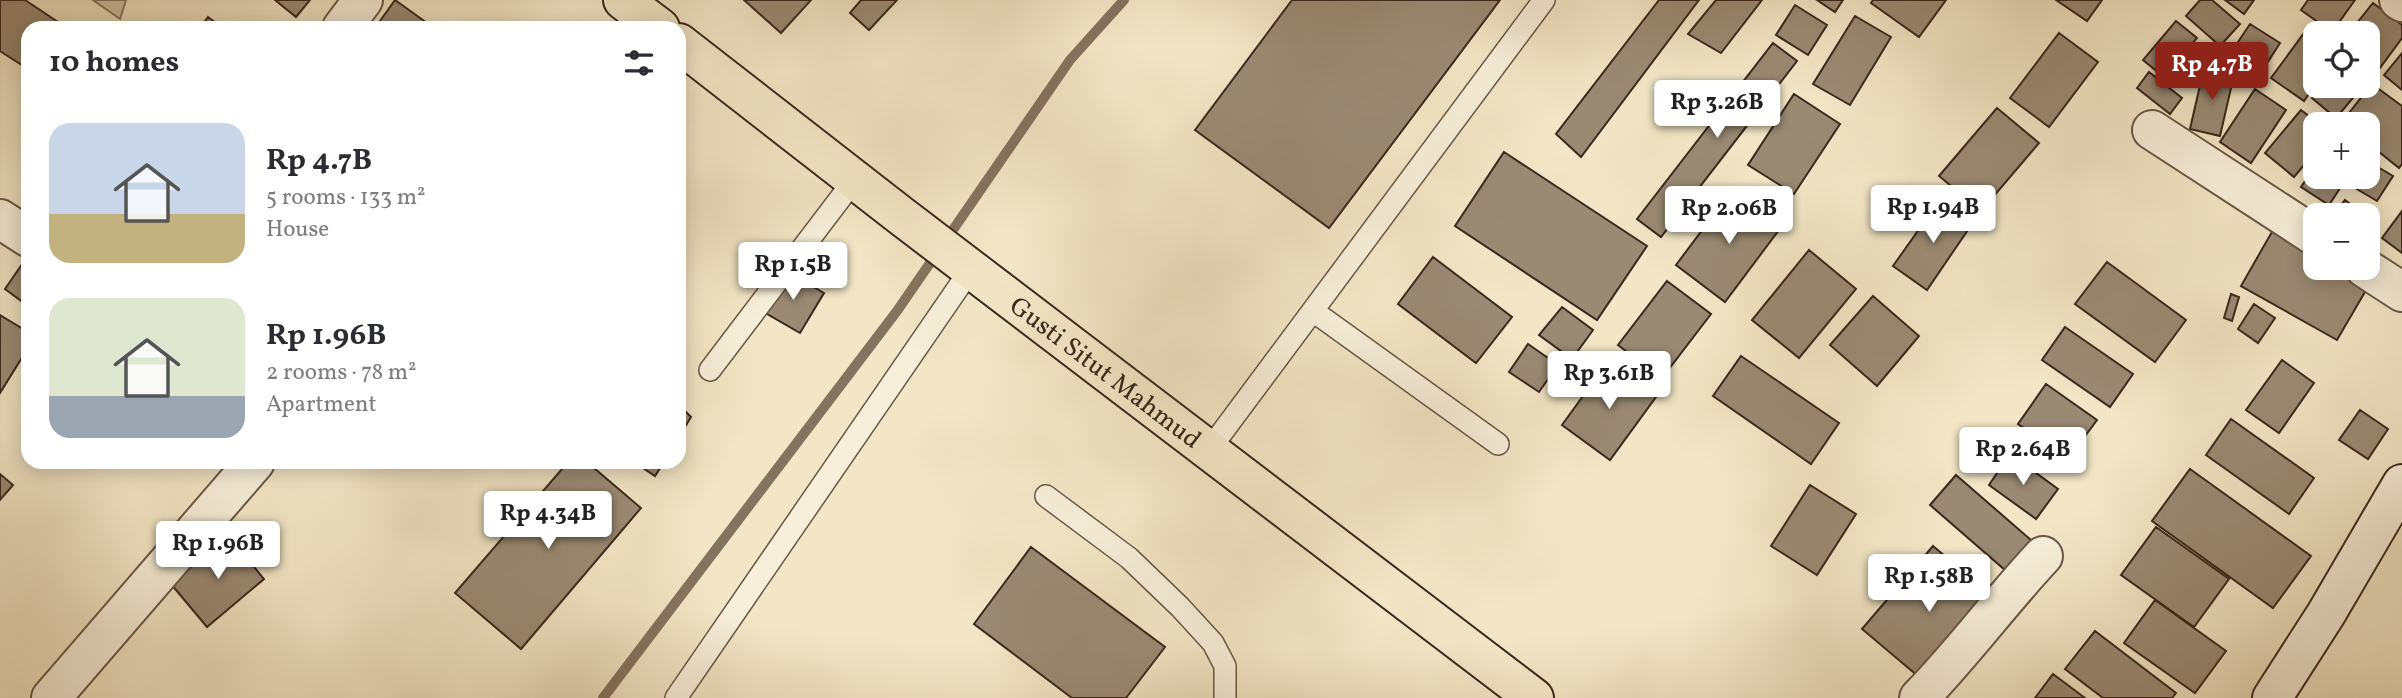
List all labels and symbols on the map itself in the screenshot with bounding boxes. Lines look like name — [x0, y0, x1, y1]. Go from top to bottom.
pin: Rp 4.7B — [2147, 42, 2277, 102]
pin: Rp 3.26B — [1645, 80, 1789, 140]
pin: Rp 1.94B — [1861, 186, 2005, 245]
pin: Rp 2.06B — [1657, 187, 1801, 246]
pin: Rp 1.5B — [728, 243, 858, 302]
street label: Gusti Situt Mahmud — [1001, 289, 1208, 458]
pin: Rp 3.61B — [1537, 352, 1681, 411]
pin: Rp 2.64B — [1951, 428, 2095, 487]
pin: Rp 4.34B — [476, 491, 620, 551]
pin: Rp 1.96B — [146, 522, 290, 581]
pin: Rp 1.58B — [1857, 554, 2001, 614]

